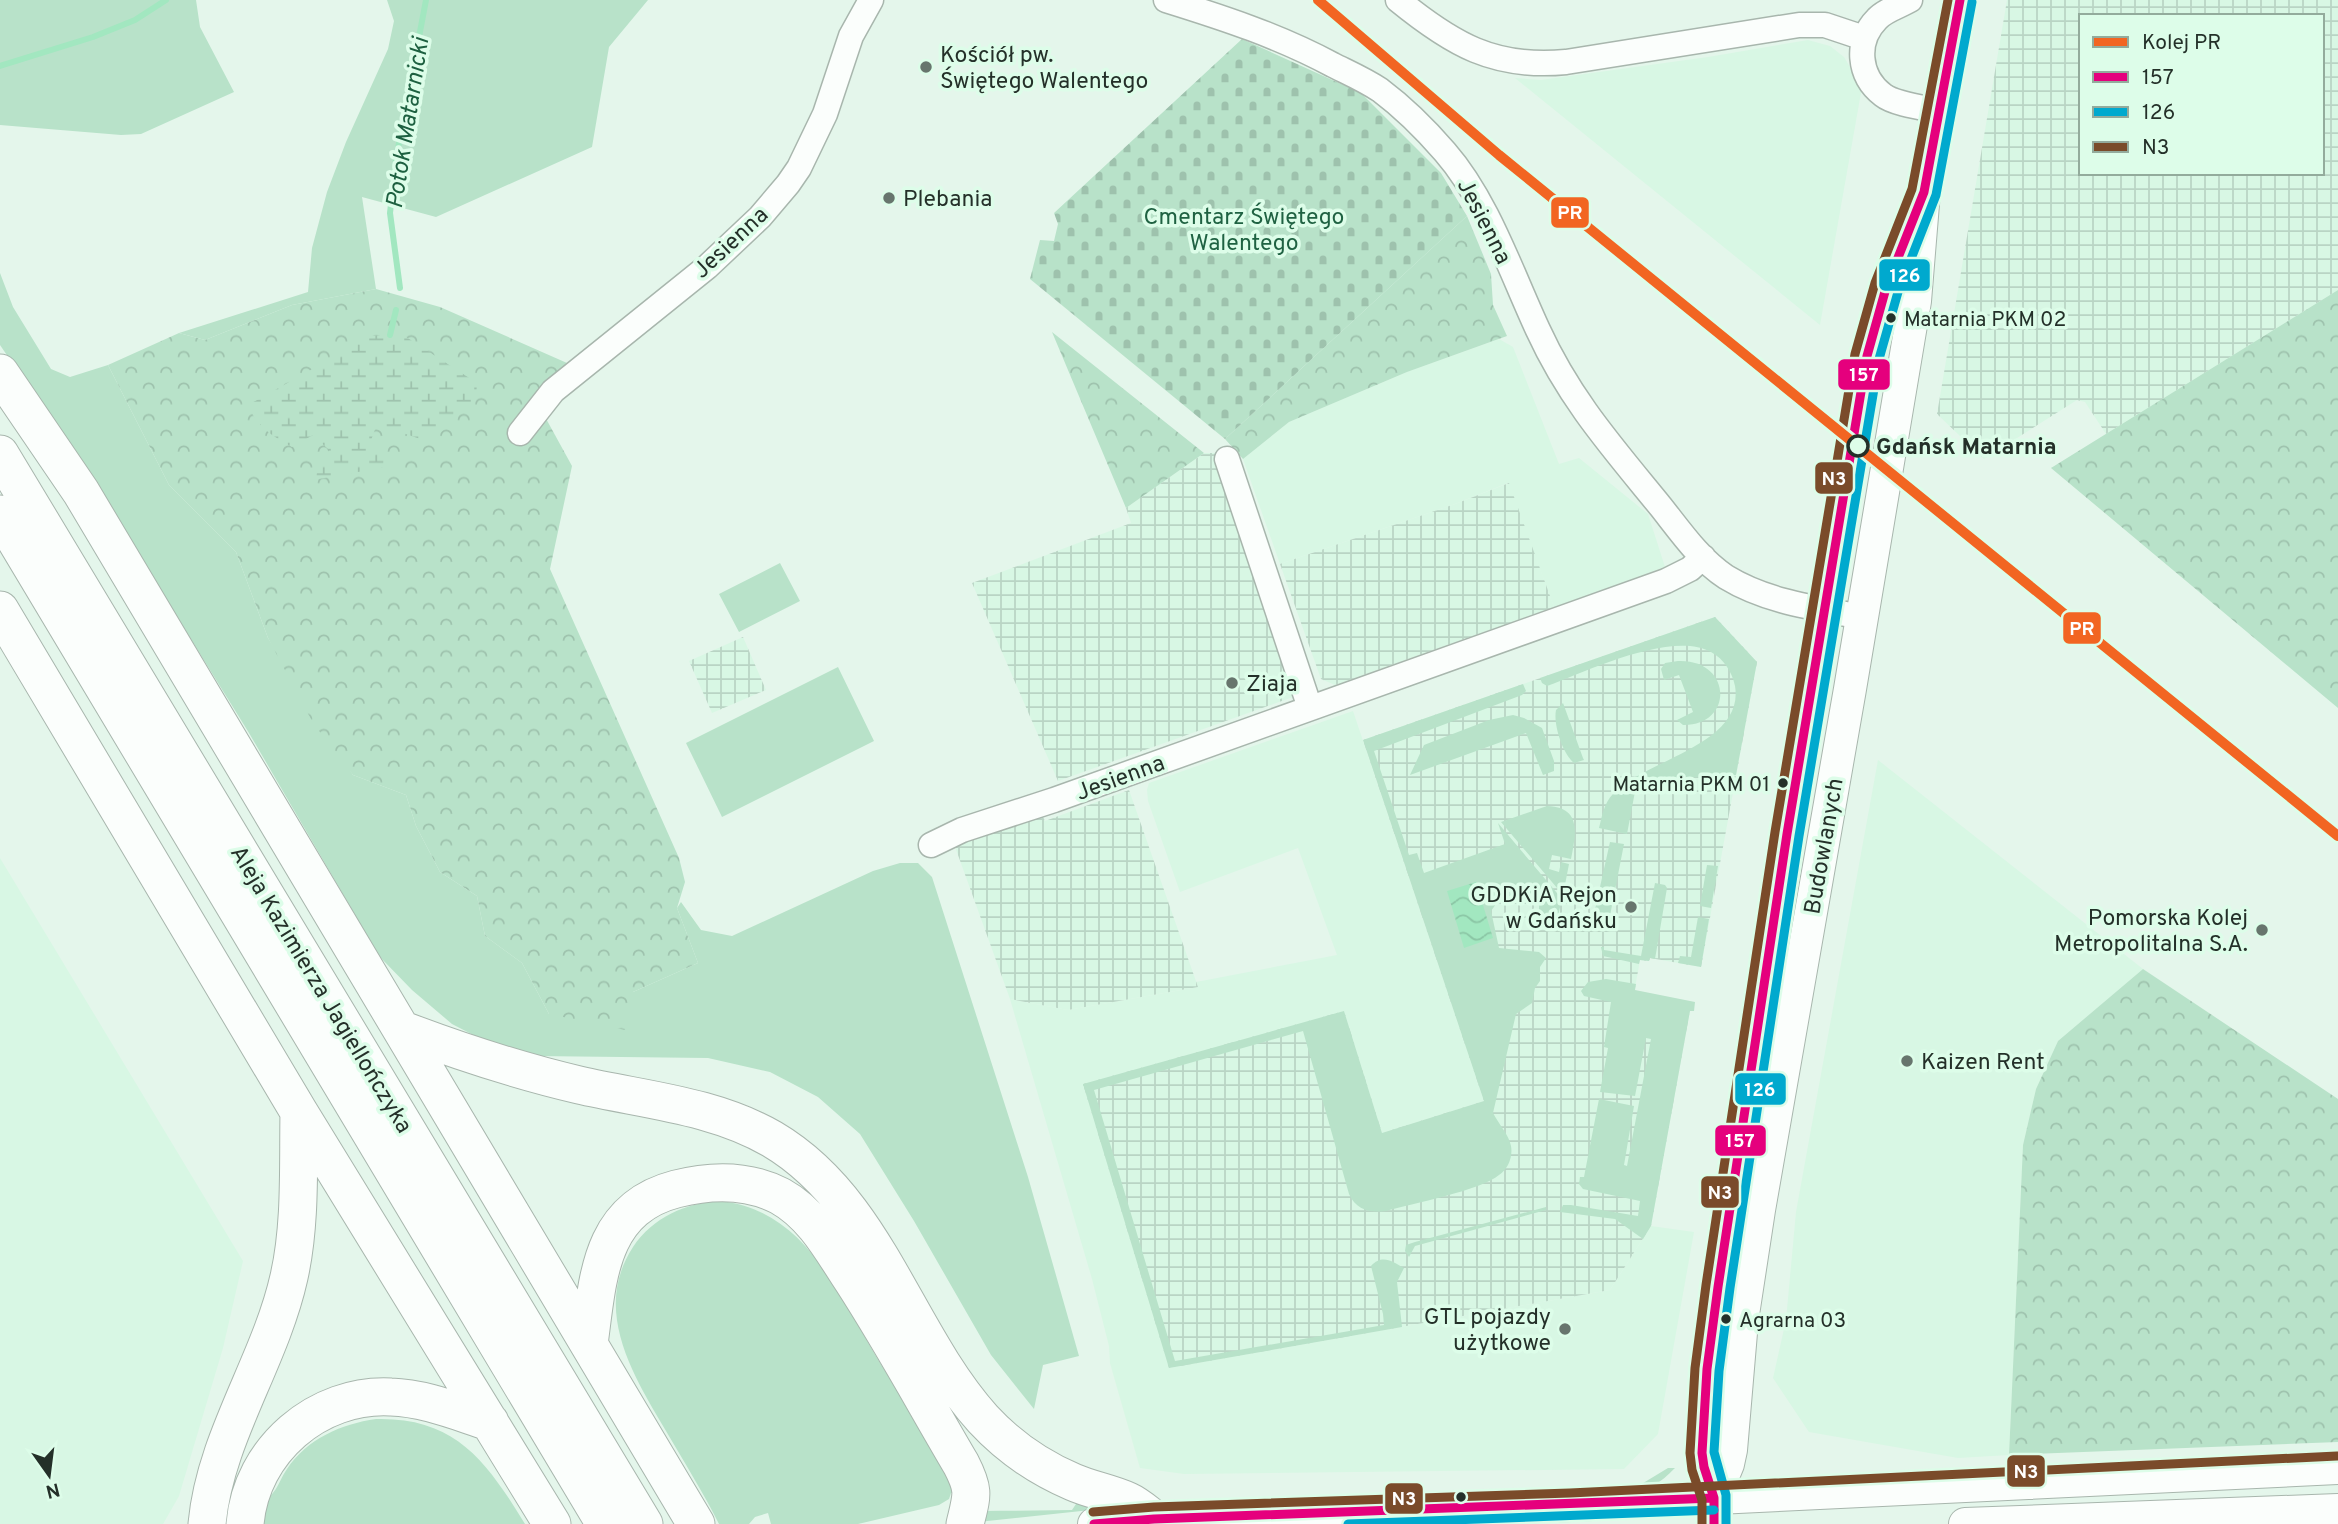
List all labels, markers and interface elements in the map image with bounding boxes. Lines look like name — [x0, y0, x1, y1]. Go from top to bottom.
legend — [2079, 14, 2324, 175]
text: Kolej PR — [2142, 30, 2221, 57]
water label: Potok Matarnicki — [381, 35, 437, 211]
place label: Kościół pw. Świętego Walentego — [940, 42, 1148, 97]
marker: Kościół pw. Świętego Walentego — [918, 59, 934, 75]
text: 157 — [2142, 65, 2174, 92]
text: 126 — [2142, 100, 2175, 127]
text: N3 — [2142, 135, 2170, 162]
street label: Jesienna — [1449, 174, 1517, 270]
place label: Plebania — [903, 186, 992, 215]
marker: Plebania — [881, 190, 897, 206]
line badge: PR — [1550, 196, 1590, 229]
street label: Jesienna — [688, 202, 775, 286]
park label: Cmentarz Świętego Walentego — [1144, 202, 1344, 259]
text: PR — [1557, 202, 1583, 226]
line badge: 126 — [1878, 258, 1931, 292]
text: 126 — [1890, 265, 1920, 289]
place label: Matarnia PKM 02 — [1904, 307, 2066, 334]
marker: Matarnia PKM 02 — [1884, 311, 1898, 325]
line badge: 157 — [1837, 358, 1891, 391]
text: 157 — [1849, 364, 1879, 388]
place label: Gdańsk Matarnia — [1876, 434, 2057, 463]
marker: Gdańsk Matarnia — [1847, 435, 1869, 457]
line badge: N3 — [1814, 461, 1854, 495]
text: N3 — [1821, 468, 1847, 492]
line badge: PR — [2062, 611, 2102, 645]
text: PR — [2069, 618, 2095, 642]
place label: Ziaja — [1246, 671, 1298, 700]
marker: Ziaja — [1224, 675, 1240, 691]
street label: Jesienna — [1073, 750, 1169, 809]
place label: Matarnia PKM 01 — [1613, 772, 1770, 799]
marker: Matarnia PKM 01 — [1776, 776, 1790, 790]
street label: Budowlanych — [1799, 776, 1852, 917]
street label: Aleja Kazimierza Jagiellończyka — [222, 841, 417, 1139]
place label: GDDKiA Rejon w Gdańsku — [1470, 882, 1617, 937]
marker: GDDKiA Rejon w Gdańsku — [1623, 899, 1639, 915]
place label: Pomorska Kolej Metropolitalna S.A. — [2054, 905, 2248, 960]
marker: Pomorska Kolej Metropolitalna S.A. — [2254, 922, 2270, 938]
place label: Kaizen Rent — [1921, 1049, 2045, 1078]
marker: Kaizen Rent — [1899, 1053, 1915, 1069]
line badge: 126 — [1734, 1072, 1787, 1106]
text: 126 — [1745, 1079, 1775, 1103]
line badge: 157 — [1714, 1124, 1767, 1157]
text: 157 — [1725, 1130, 1755, 1154]
line badge: N3 — [1700, 1175, 1740, 1209]
text: N3 — [1707, 1182, 1733, 1206]
place label: GTL pojazdy użytkowe — [1424, 1304, 1551, 1359]
place label: Agrarna 03 — [1739, 1308, 1846, 1335]
marker: Agrarna 03 — [1719, 1312, 1733, 1326]
marker: GTL pojazdy użytkowe — [1557, 1321, 1573, 1337]
north arrow — [14, 1440, 84, 1510]
line badge: N3 — [2006, 1454, 2046, 1488]
text: N3 — [2013, 1461, 2039, 1485]
text: N — [43, 1476, 62, 1503]
line badge: N3 — [1384, 1482, 1424, 1515]
text: N3 — [1391, 1488, 1417, 1512]
unlabelled marker — [1454, 1490, 1468, 1504]

